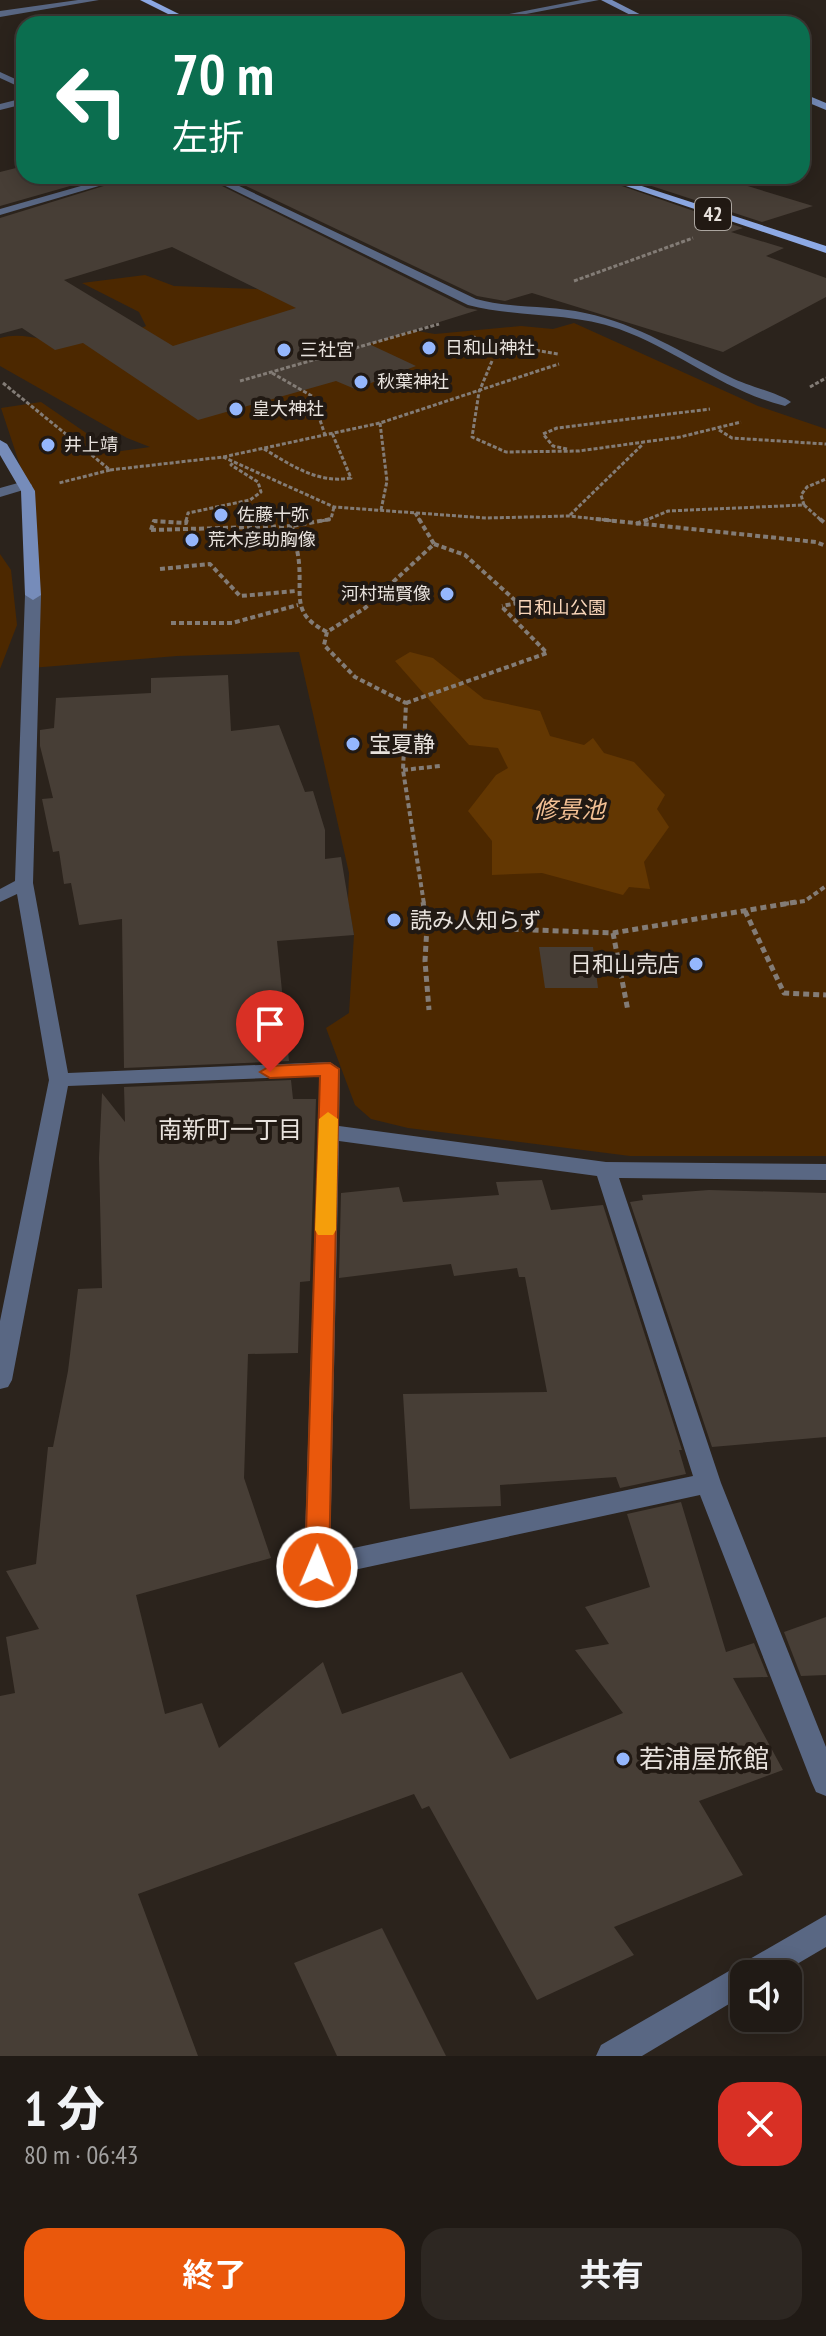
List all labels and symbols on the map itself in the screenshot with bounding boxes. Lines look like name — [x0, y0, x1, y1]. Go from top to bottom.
road number: 42 — [695, 198, 731, 230]
place label: 日和山神社 — [445, 336, 535, 359]
place label: 三社宮 — [300, 338, 354, 361]
marker: 日和山神社 — [420, 339, 438, 357]
marker: 三社宮 — [275, 341, 293, 359]
place label: 秋葉神社 — [377, 370, 449, 393]
marker: 秋葉神社 — [352, 373, 370, 391]
place label: 皇大神社 — [252, 397, 324, 420]
marker: 皇大神社 — [227, 400, 245, 418]
place label: 井上靖 — [64, 433, 118, 456]
marker: 井上靖 — [39, 436, 57, 454]
place label: 佐藤十弥 — [237, 503, 309, 526]
marker: 佐藤十弥 — [212, 506, 230, 524]
place label: 荒木彦助胸像 — [208, 528, 316, 551]
marker: 荒木彦助胸像 — [183, 531, 201, 549]
place label: 河村瑞賢像 — [341, 582, 431, 605]
marker: 河村瑞賢像 — [438, 585, 456, 603]
park label: 日和山公園 — [516, 596, 606, 619]
place label: 宝夏静 — [369, 730, 435, 758]
marker: 宝夏静 — [344, 735, 362, 753]
water label: 修景池 — [533, 794, 607, 825]
place label: 読み人知らず — [410, 906, 542, 934]
marker: 読み人知らず — [385, 911, 403, 929]
place label: 日和山売店 — [570, 950, 680, 978]
marker: 日和山売店 — [687, 955, 705, 973]
pin — [236, 990, 304, 1072]
district label: 南新町一丁目 — [158, 1114, 302, 1145]
position arrow — [275, 1525, 359, 1609]
place label: 若浦屋旅館 — [639, 1742, 769, 1775]
marker: 若浦屋旅館 — [614, 1750, 632, 1768]

